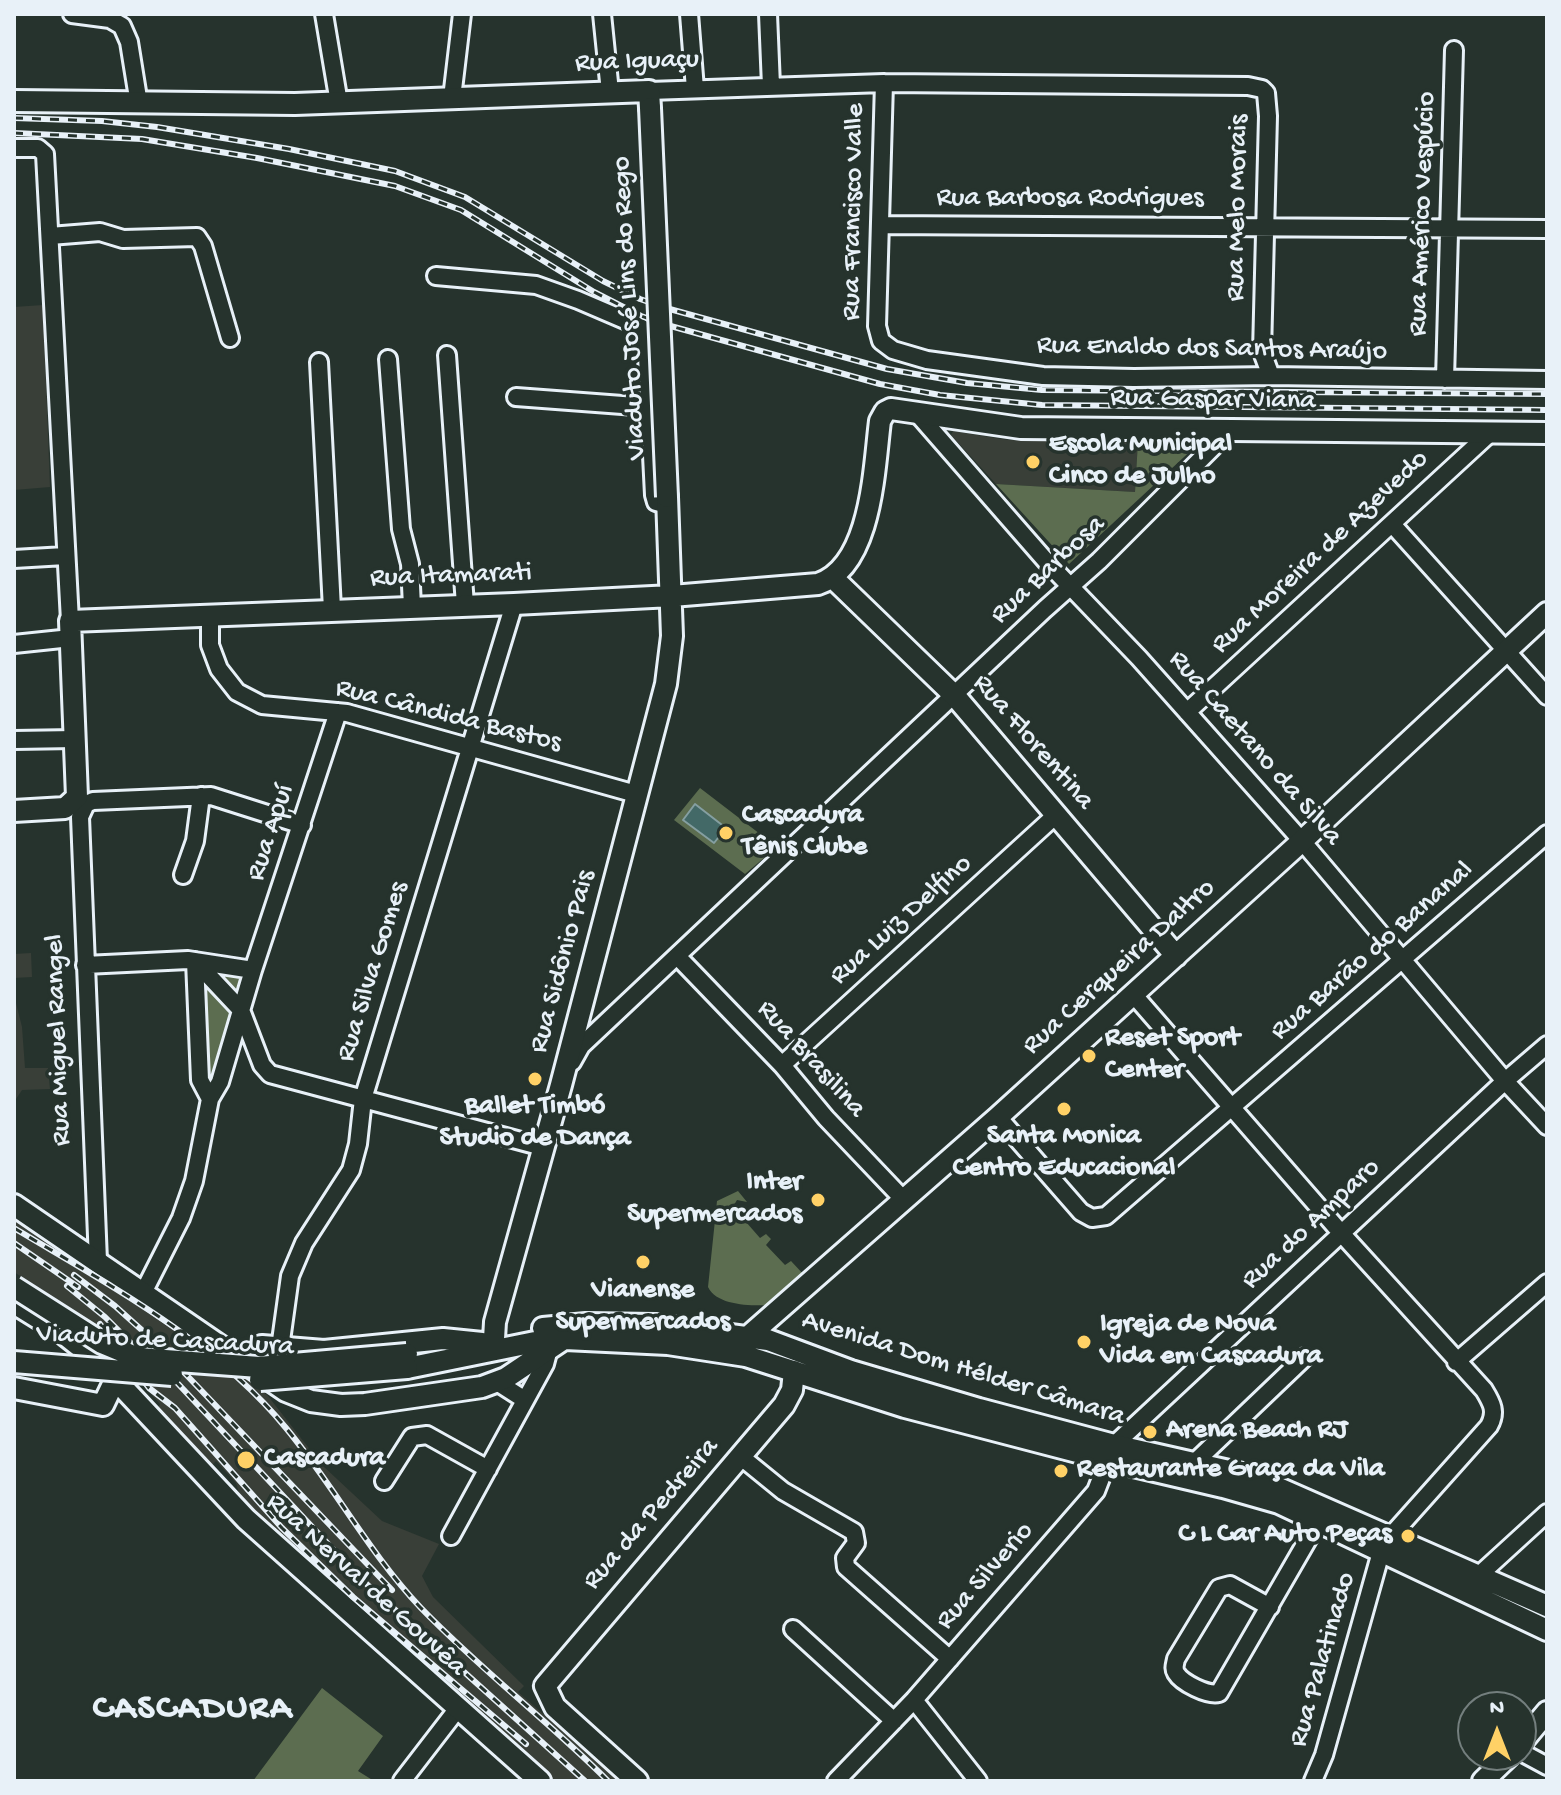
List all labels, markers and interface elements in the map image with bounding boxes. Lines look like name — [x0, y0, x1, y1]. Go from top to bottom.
street label: Rua Iguaçu — [574, 44, 700, 82]
street label: Rua Américo Vespúcio — [1403, 91, 1445, 337]
street label: Rua Francisco Valle — [836, 103, 874, 321]
street label: Rua Melo Morais — [1221, 114, 1257, 302]
street label: Viaduto José Lins do Rego — [606, 155, 656, 461]
street label: Rua Barbosa Rodrigues — [937, 183, 1203, 217]
street label: Rua Enaldo dos Santos Araújo — [1037, 330, 1387, 370]
street label: Rua Gaspar Viana — [1110, 382, 1316, 420]
place label: Escola Municipal Cinco de Julho — [1049, 429, 1232, 495]
street label: Rua Moreira de Azevedo — [1205, 444, 1437, 662]
marker: Escola Municipal Cinco de Julho — [1024, 453, 1042, 471]
street label: Rua Barbosa — [985, 509, 1113, 633]
street label: Rua Itamarati — [369, 557, 533, 597]
street label: Rua Caetano da Silva — [1160, 644, 1348, 854]
street label: Rua Florentina — [964, 668, 1100, 818]
street label: Rua Cândida Bastos — [332, 673, 564, 761]
street label: Rua Apuí — [241, 780, 303, 886]
place label: Cascadura Tênis Clube — [742, 800, 867, 866]
marker: Cascadura Tênis Clube — [717, 824, 735, 842]
street label: Rua Luiz Delfino — [824, 848, 980, 994]
street label: Rua Barão do Bananal — [1265, 855, 1481, 1049]
street label: Rua Sidônio Pais — [523, 867, 605, 1057]
street label: Rua Cerqueira Daltro — [1017, 873, 1223, 1063]
street label: Rua Silva Gomes — [331, 878, 417, 1066]
street label: Rua Miguel Rangel — [40, 934, 80, 1146]
street label: Rua Brasilina — [748, 994, 872, 1126]
place label: Reset Sport Center — [1105, 1023, 1240, 1089]
marker: Reset Sport Center — [1080, 1047, 1098, 1065]
marker: Ballet Timbó Studio de Dança — [526, 1070, 544, 1088]
place label: Ballet Timbó Studio de Dança — [440, 1091, 630, 1157]
marker: Santa Monica Centro Educacional — [1055, 1100, 1073, 1118]
place label: Santa Monica Centro Educacional — [953, 1121, 1175, 1187]
street label: Rua do Amparo — [1236, 1152, 1388, 1298]
place label: Inter Supermercados — [627, 1167, 802, 1233]
marker: Inter Supermercados — [809, 1191, 827, 1209]
marker: Vianense Supermercados — [634, 1253, 652, 1271]
place label: Vianense Supermercados — [556, 1275, 730, 1341]
street label: Avenida Dom Hélder Câmara — [797, 1305, 1129, 1435]
place label: Igreja de Nova Vida em Cascadura — [1100, 1309, 1322, 1375]
street label: Viaduto de Cascadura — [35, 1318, 295, 1366]
marker: Igreja de Nova Vida em Cascadura — [1075, 1333, 1093, 1351]
place label: Arena Beach RJ — [1166, 1415, 1347, 1449]
marker: Arena Beach RJ — [1141, 1423, 1159, 1441]
street label: Rua da Pedreira — [577, 1432, 727, 1598]
place label: Cascadura — [264, 1443, 385, 1477]
marker: Cascadura — [235, 1449, 257, 1471]
place label: Restaurante Graça da Vila — [1077, 1454, 1385, 1488]
marker: Restaurante Graça da Vila — [1052, 1462, 1070, 1480]
street label: Rua Nerval de Gouvêa — [258, 1487, 472, 1685]
street label: Rua Silverio — [930, 1516, 1042, 1638]
place label: C L Car Auto Peças — [1179, 1519, 1392, 1553]
marker: C L Car Auto Peças — [1399, 1527, 1417, 1545]
street label: Rua Palatinado — [1283, 1569, 1365, 1751]
district label: CASCADURA — [93, 1688, 293, 1732]
north arrow — [1457, 1691, 1537, 1771]
text: N — [1490, 1696, 1504, 1722]

